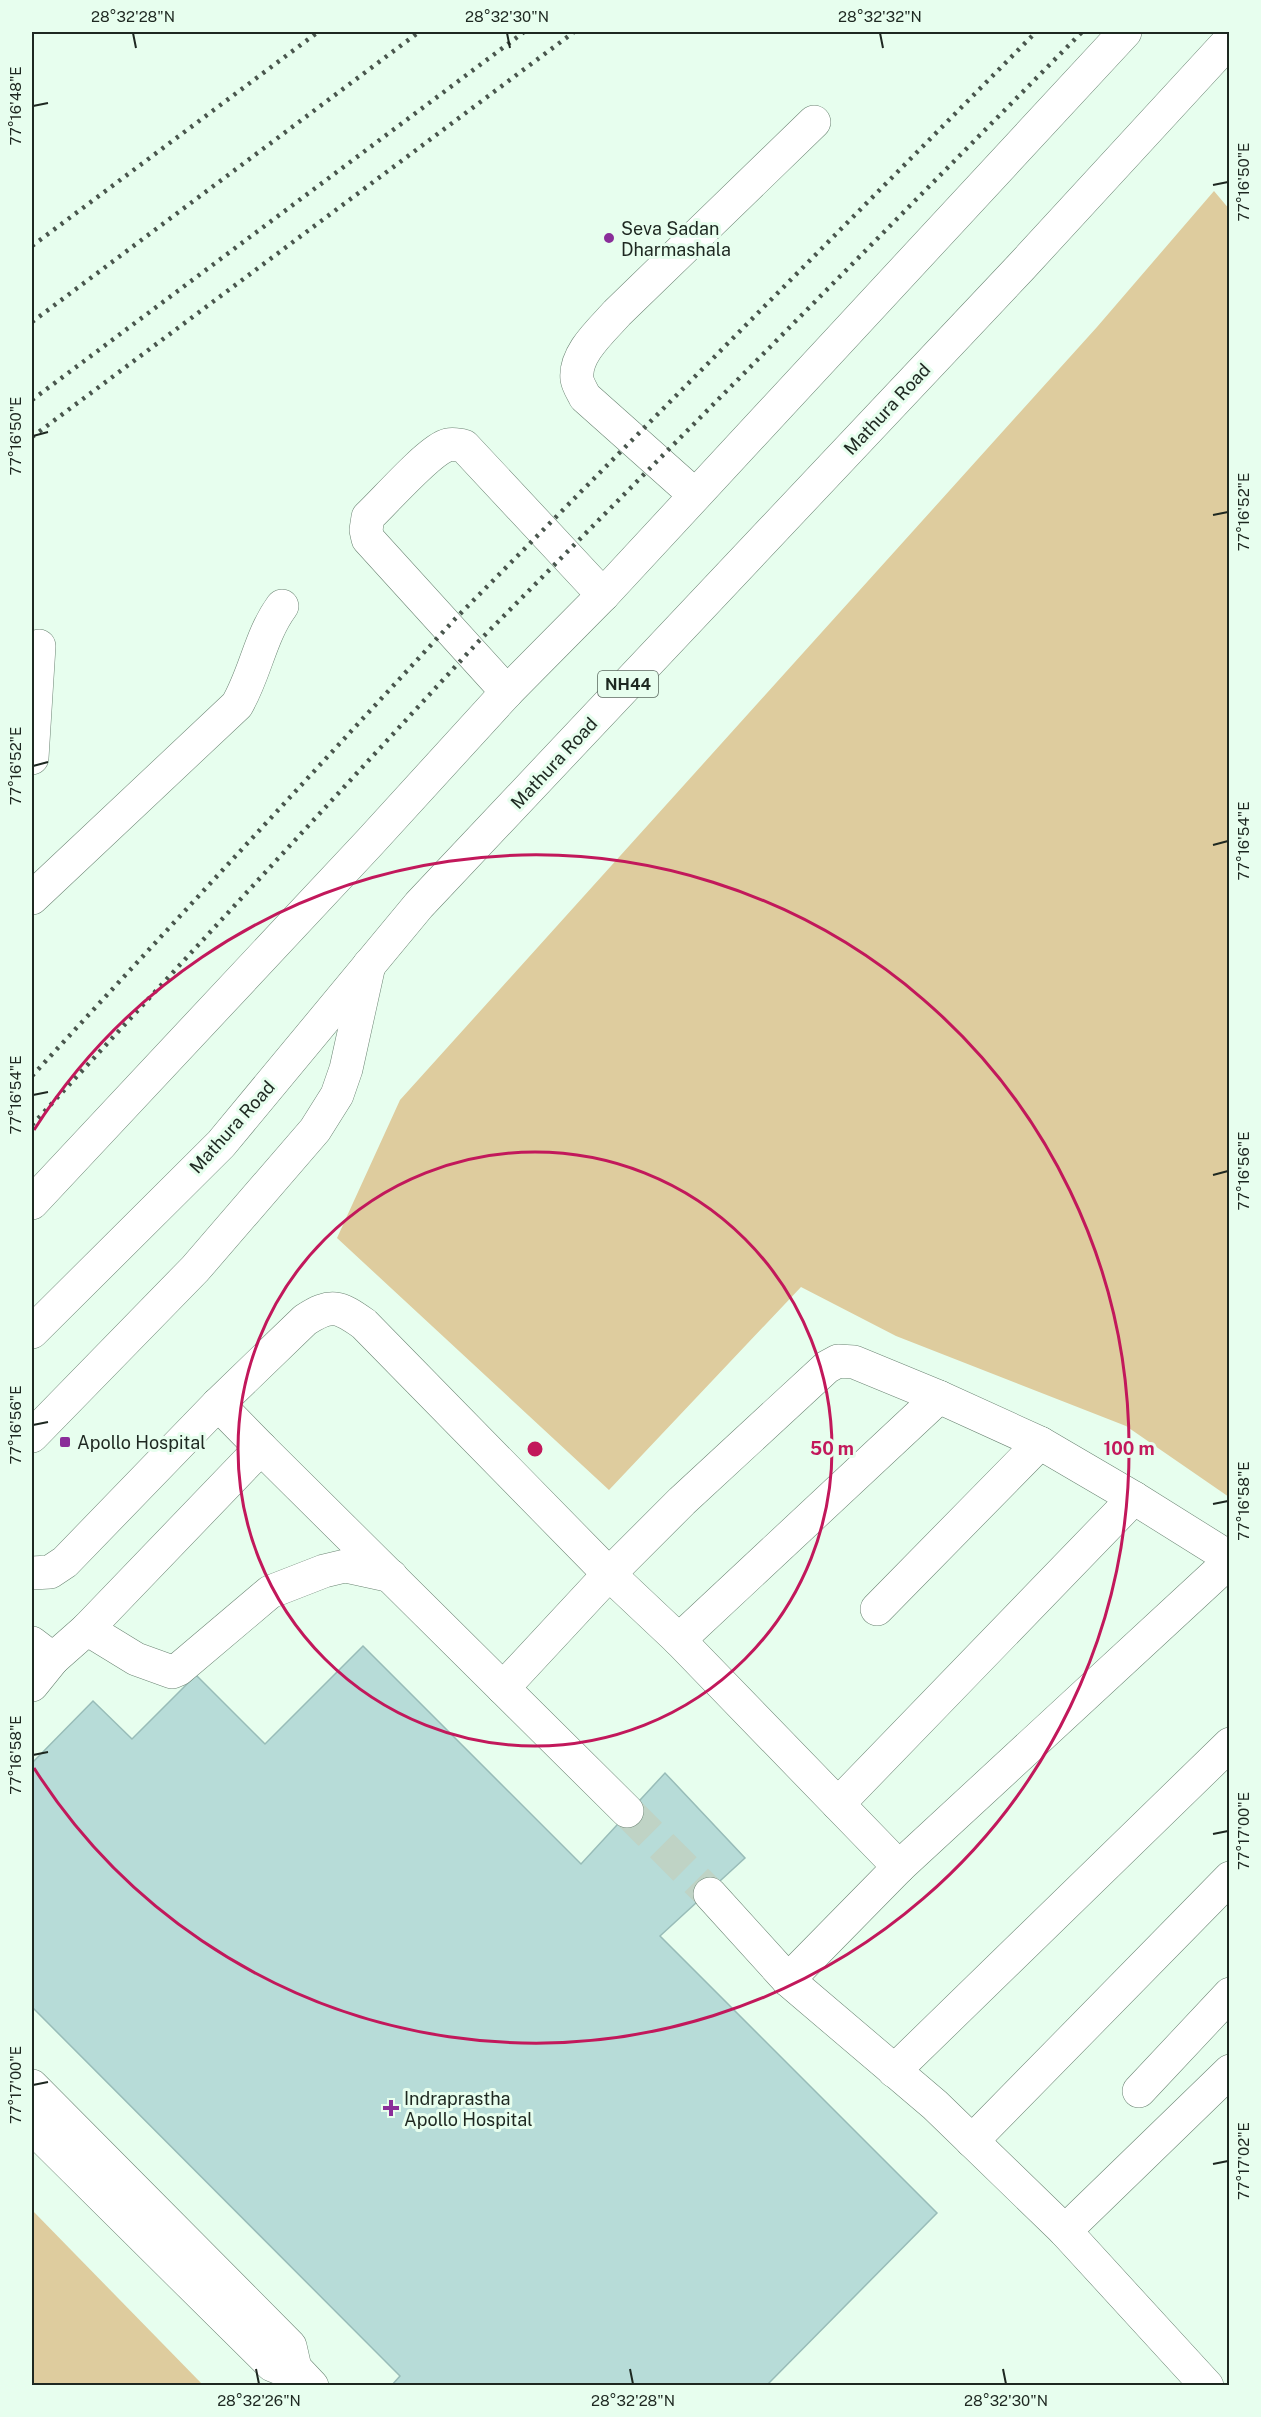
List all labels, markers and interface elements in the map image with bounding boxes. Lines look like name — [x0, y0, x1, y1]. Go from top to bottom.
text: 28°32'28"N — [91, 8, 175, 25]
text: 28°32'30"N — [465, 8, 549, 25]
text: 28°32'32"N — [838, 8, 922, 25]
text: 77°16'48"E — [7, 66, 24, 146]
text: 77°16'50"E — [1235, 143, 1252, 221]
place label: Seva Sadan Dharmashala — [621, 218, 731, 260]
marker: Seva Sadan Dharmashala — [602, 231, 616, 245]
street label: Mathura Road — [839, 359, 935, 459]
text: 77°16'50"E — [7, 397, 24, 475]
text: 77°16'52"E — [1235, 473, 1252, 551]
road number: NH44 — [598, 671, 658, 697]
street label: Mathura Road — [506, 713, 602, 813]
text: 77°16'52"E — [7, 727, 24, 805]
text: 77°16'54"E — [1235, 801, 1252, 881]
text: 77°16'54"E — [7, 1055, 24, 1135]
street label: Mathura Road — [185, 1076, 279, 1178]
text: 77°16'56"E — [1235, 1132, 1252, 1210]
text: 77°16'56"E — [7, 1386, 24, 1464]
place label: Apollo Hospital — [77, 1432, 206, 1453]
marker: Apollo Hospital — [58, 1435, 72, 1449]
text: 50 m — [810, 1438, 854, 1459]
text: 100 m — [1103, 1438, 1155, 1459]
centre of rings — [525, 1439, 545, 1459]
text: 77°16'58"E — [1235, 1461, 1252, 1541]
text: 77°16'58"E — [7, 1715, 24, 1795]
text: 77°17'00"E — [1235, 1792, 1252, 1870]
text: 77°17'00"E — [7, 2046, 24, 2124]
place label: Indraprastha Apollo Hospital — [404, 2088, 533, 2130]
marker: Indraprastha Apollo Hospital — [382, 2099, 400, 2117]
text: 77°17'02"E — [1235, 2122, 1252, 2200]
text: 28°32'26"N — [217, 2392, 301, 2409]
text: 28°32'28"N — [591, 2392, 675, 2409]
text: 28°32'30"N — [964, 2392, 1048, 2409]

